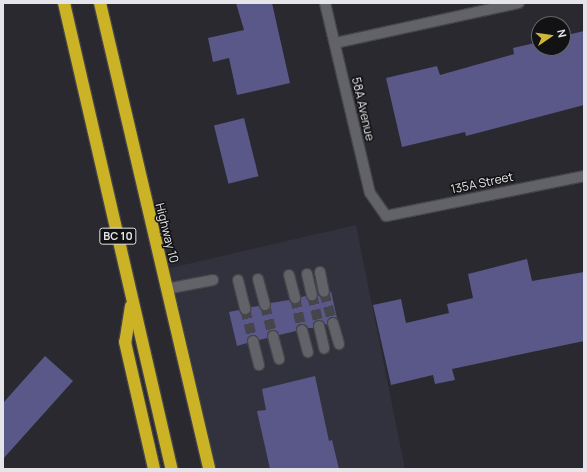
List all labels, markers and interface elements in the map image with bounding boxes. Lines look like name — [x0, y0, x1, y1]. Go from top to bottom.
north arrow — [531, 16, 571, 56]
text: N — [554, 28, 570, 39]
street label: 58A Avenue — [349, 76, 377, 142]
street label: 135A Street — [449, 169, 515, 197]
street label: Highway 10 — [153, 202, 181, 264]
road number: BC 10 — [99, 227, 137, 245]

